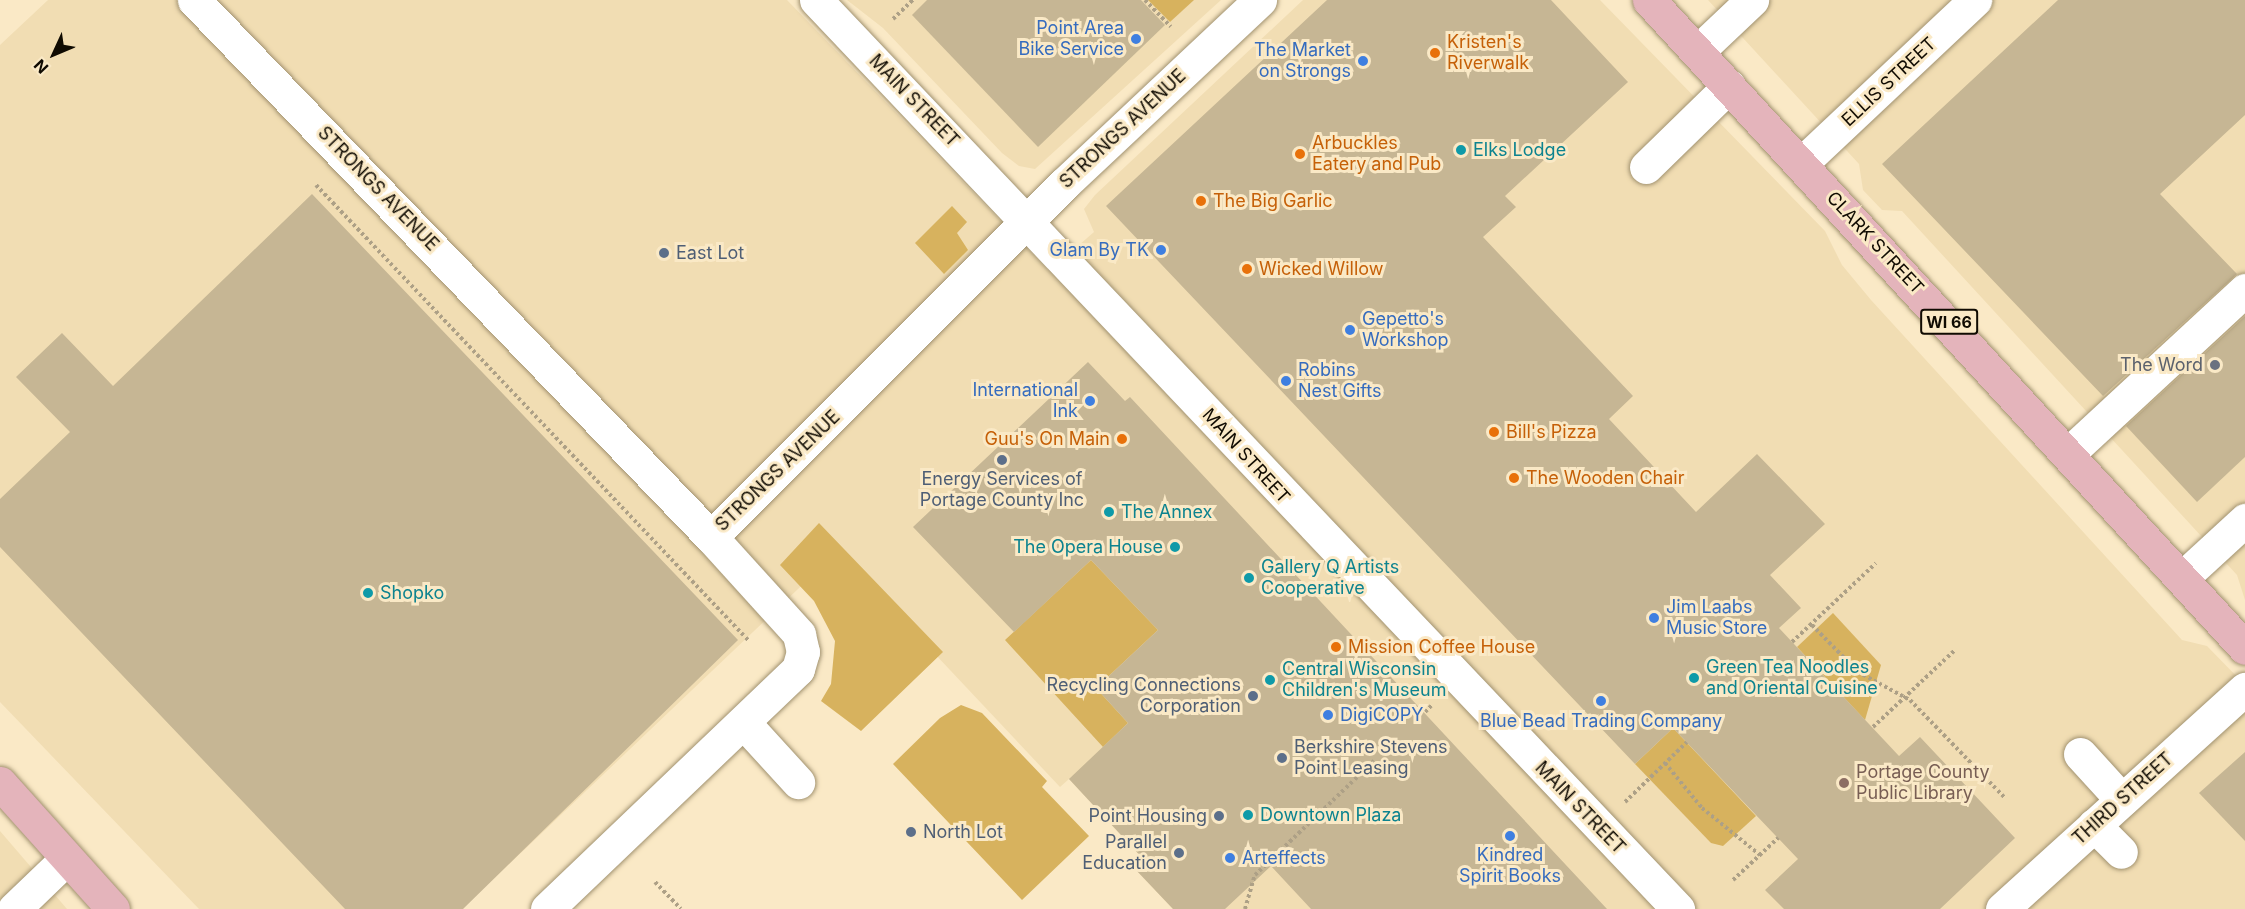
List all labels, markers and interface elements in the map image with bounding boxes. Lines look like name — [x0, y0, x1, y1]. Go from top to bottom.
place label: Point Area Bike Service — [1018, 18, 1124, 60]
north arrow — [24, 24, 84, 84]
marker: Point Area Bike Service — [1129, 32, 1143, 46]
place label: Kristen's Riverwalk — [1447, 32, 1529, 74]
street label: ELLIS STREET — [1838, 33, 1940, 131]
place label: The Market on Strongs — [1254, 40, 1351, 82]
marker: Kristen's Riverwalk — [1428, 46, 1442, 60]
street label: MAIN STREET — [865, 50, 963, 152]
marker: The Market on Strongs — [1356, 54, 1370, 68]
text: N — [30, 55, 52, 78]
street label: STRONGS AVENUE — [1056, 65, 1190, 193]
street label: STRONGS AVENUE — [313, 122, 443, 256]
place label: Arbuckles Eatery and Pub — [1312, 133, 1441, 176]
place label: Elks Lodge — [1473, 139, 1566, 161]
marker: Elks Lodge — [1454, 143, 1468, 157]
marker: Arbuckles Eatery and Pub — [1293, 147, 1307, 161]
street label: CLARK STREET — [1822, 187, 1928, 299]
place label: The Big Garlic — [1213, 190, 1333, 212]
marker: The Big Garlic — [1194, 194, 1208, 208]
place label: Glam By TK — [1050, 239, 1149, 261]
place label: East Lot — [676, 242, 744, 264]
marker: Glam By TK — [1154, 243, 1168, 257]
marker: East Lot — [657, 246, 671, 260]
place label: Wicked Willow — [1259, 258, 1383, 280]
marker: Wicked Willow — [1240, 262, 1254, 276]
place label: Gepetto's Workshop — [1362, 309, 1449, 352]
road number: WI 66 — [1919, 309, 1979, 335]
marker: Gepetto's Workshop — [1343, 323, 1357, 337]
place label: The Word — [2120, 354, 2203, 376]
marker: The Word — [2208, 358, 2222, 372]
place label: Robins Nest Gifts — [1298, 360, 1382, 403]
marker: Robins Nest Gifts — [1279, 374, 1293, 388]
place label: International Ink — [972, 380, 1078, 422]
marker: International Ink — [1083, 394, 1097, 408]
street label: MAIN STREET — [1198, 404, 1294, 508]
street label: STRONGS AVENUE — [711, 406, 845, 536]
place label: Bill's Pizza — [1506, 421, 1597, 443]
marker: Bill's Pizza — [1487, 425, 1501, 439]
place label: Guu's On Main — [985, 428, 1110, 450]
marker: Guu's On Main — [1115, 432, 1129, 446]
marker: Energy Services of Portage County Inc — [995, 453, 1009, 467]
place label: The Wooden Chair — [1526, 467, 1684, 489]
place label: Energy Services of Portage County Inc — [920, 469, 1084, 512]
marker: The Wooden Chair — [1507, 471, 1521, 485]
place label: The Annex — [1121, 501, 1212, 523]
marker: The Annex — [1102, 505, 1116, 519]
place label: The Opera House — [1013, 536, 1163, 558]
marker: The Opera House — [1168, 540, 1182, 554]
place label: Gallery Q Artists Cooperative — [1261, 557, 1399, 600]
marker: Gallery Q Artists Cooperative — [1242, 571, 1256, 585]
place label: Shopko — [380, 582, 444, 604]
marker: Shopko — [361, 586, 375, 600]
place label: Jim Laabs Music Store — [1666, 597, 1767, 640]
marker: Jim Laabs Music Store — [1647, 611, 1661, 625]
place label: Mission Coffee House — [1348, 636, 1535, 658]
marker: Mission Coffee House — [1329, 640, 1343, 654]
place label: Green Tea Noodles and Oriental Cuisine — [1706, 657, 1878, 700]
place label: Central Wisconsin Children's Museum — [1282, 659, 1446, 702]
marker: Green Tea Noodles and Oriental Cuisine — [1687, 671, 1701, 685]
marker: Central Wisconsin Children's Museum — [1263, 673, 1277, 687]
place label: Recycling Connections Corporation — [1047, 675, 1241, 718]
marker: Recycling Connections Corporation — [1246, 689, 1260, 703]
marker: Blue Bead Trading Company — [1594, 694, 1608, 708]
place label: DigiCOPY — [1340, 704, 1423, 726]
marker: DigiCOPY — [1321, 708, 1335, 722]
place label: Blue Bead Trading Company — [1480, 710, 1722, 732]
place label: Berkshire Stevens Point Leasing — [1294, 737, 1448, 780]
street label: THIRD STREET — [2068, 748, 2178, 850]
marker: Berkshire Stevens Point Leasing — [1275, 751, 1289, 765]
street label: MAIN STREET — [1531, 757, 1629, 859]
place label: Portage County Public Library — [1856, 762, 1990, 804]
marker: Portage County Public Library — [1837, 776, 1851, 790]
place label: Downtown Plaza — [1260, 804, 1401, 826]
place label: Point Housing — [1089, 805, 1207, 827]
marker: Downtown Plaza — [1241, 808, 1255, 822]
marker: Point Housing — [1212, 809, 1226, 823]
place label: North Lot — [923, 821, 1003, 843]
marker: North Lot — [904, 825, 918, 839]
marker: Kindred Spirit Books — [1503, 829, 1517, 843]
place label: Parallel Education — [1082, 832, 1167, 874]
place label: Kindred Spirit Books — [1459, 845, 1561, 888]
marker: Parallel Education — [1172, 846, 1186, 860]
place label: Arteffects — [1242, 847, 1326, 869]
marker: Arteffects — [1223, 851, 1237, 865]

